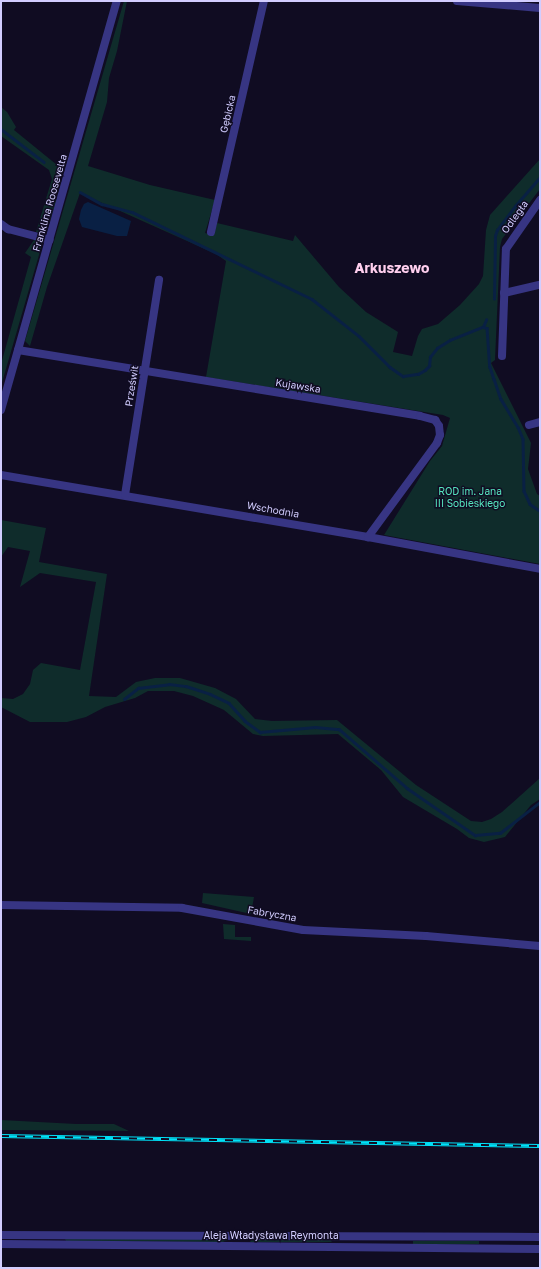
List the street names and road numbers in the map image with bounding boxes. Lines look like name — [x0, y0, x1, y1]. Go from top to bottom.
street label: Gębicka — [218, 94, 238, 134]
street label: Franklina Roosevelta — [30, 153, 70, 253]
street label: Odległa — [499, 198, 531, 236]
street label: Prześwit — [123, 365, 141, 407]
street label: Kujawska — [275, 377, 321, 395]
street label: Wschodnia — [246, 500, 300, 520]
street label: Fabryczna — [247, 904, 297, 924]
street label: Aleja Władysława Reymonta — [203, 1230, 339, 1242]

